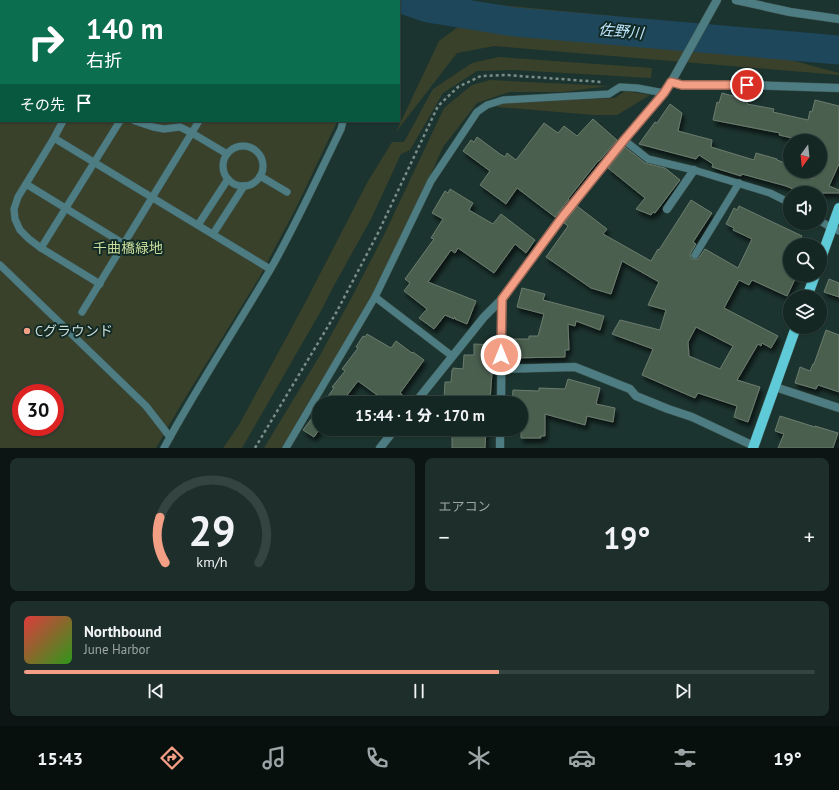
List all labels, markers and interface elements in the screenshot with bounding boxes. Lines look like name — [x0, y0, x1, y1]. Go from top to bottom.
text: 140 m — [86, 10, 163, 47]
icon: right — [20, 16, 72, 68]
water label: 佐野川 — [598, 20, 646, 43]
text: 右折 — [86, 49, 122, 72]
pin — [730, 68, 764, 102]
icon: arrive — [736, 74, 758, 96]
icon: arrive — [73, 92, 95, 114]
text: その先 — [20, 95, 65, 114]
north arrow — [783, 134, 827, 178]
map controls — [783, 134, 827, 334]
button: sound — [783, 186, 827, 230]
button: search — [783, 238, 827, 282]
park label: 千曲橋緑地 — [93, 239, 163, 257]
button: layers — [783, 290, 827, 334]
place label: Cグラウンド — [35, 322, 113, 340]
marker: Cグラウンド — [22, 326, 32, 336]
position arrow — [480, 334, 522, 376]
speed limit sign: 30 — [12, 384, 64, 436]
text: 15:44 · 1 分 · 170 m — [355, 406, 485, 425]
text: エアコン — [439, 498, 491, 515]
text: 29 — [189, 503, 236, 556]
text: 19° — [603, 518, 650, 557]
text: − — [439, 523, 450, 551]
text: + — [804, 523, 815, 551]
text: km/h — [197, 551, 228, 570]
text: Northbound — [84, 622, 161, 641]
text: June Harbor — [84, 641, 150, 658]
icon: previous — [145, 680, 167, 702]
icon: pause — [408, 680, 430, 702]
icon: next — [672, 680, 694, 702]
icon: directions — [158, 744, 186, 772]
icon: music — [260, 744, 288, 772]
icon: phone — [363, 744, 391, 772]
icon: climate — [465, 744, 493, 772]
icon: car — [568, 744, 596, 772]
icon: filters — [671, 744, 699, 772]
text: 15:43 — [37, 747, 83, 770]
text: 19° — [773, 747, 802, 770]

